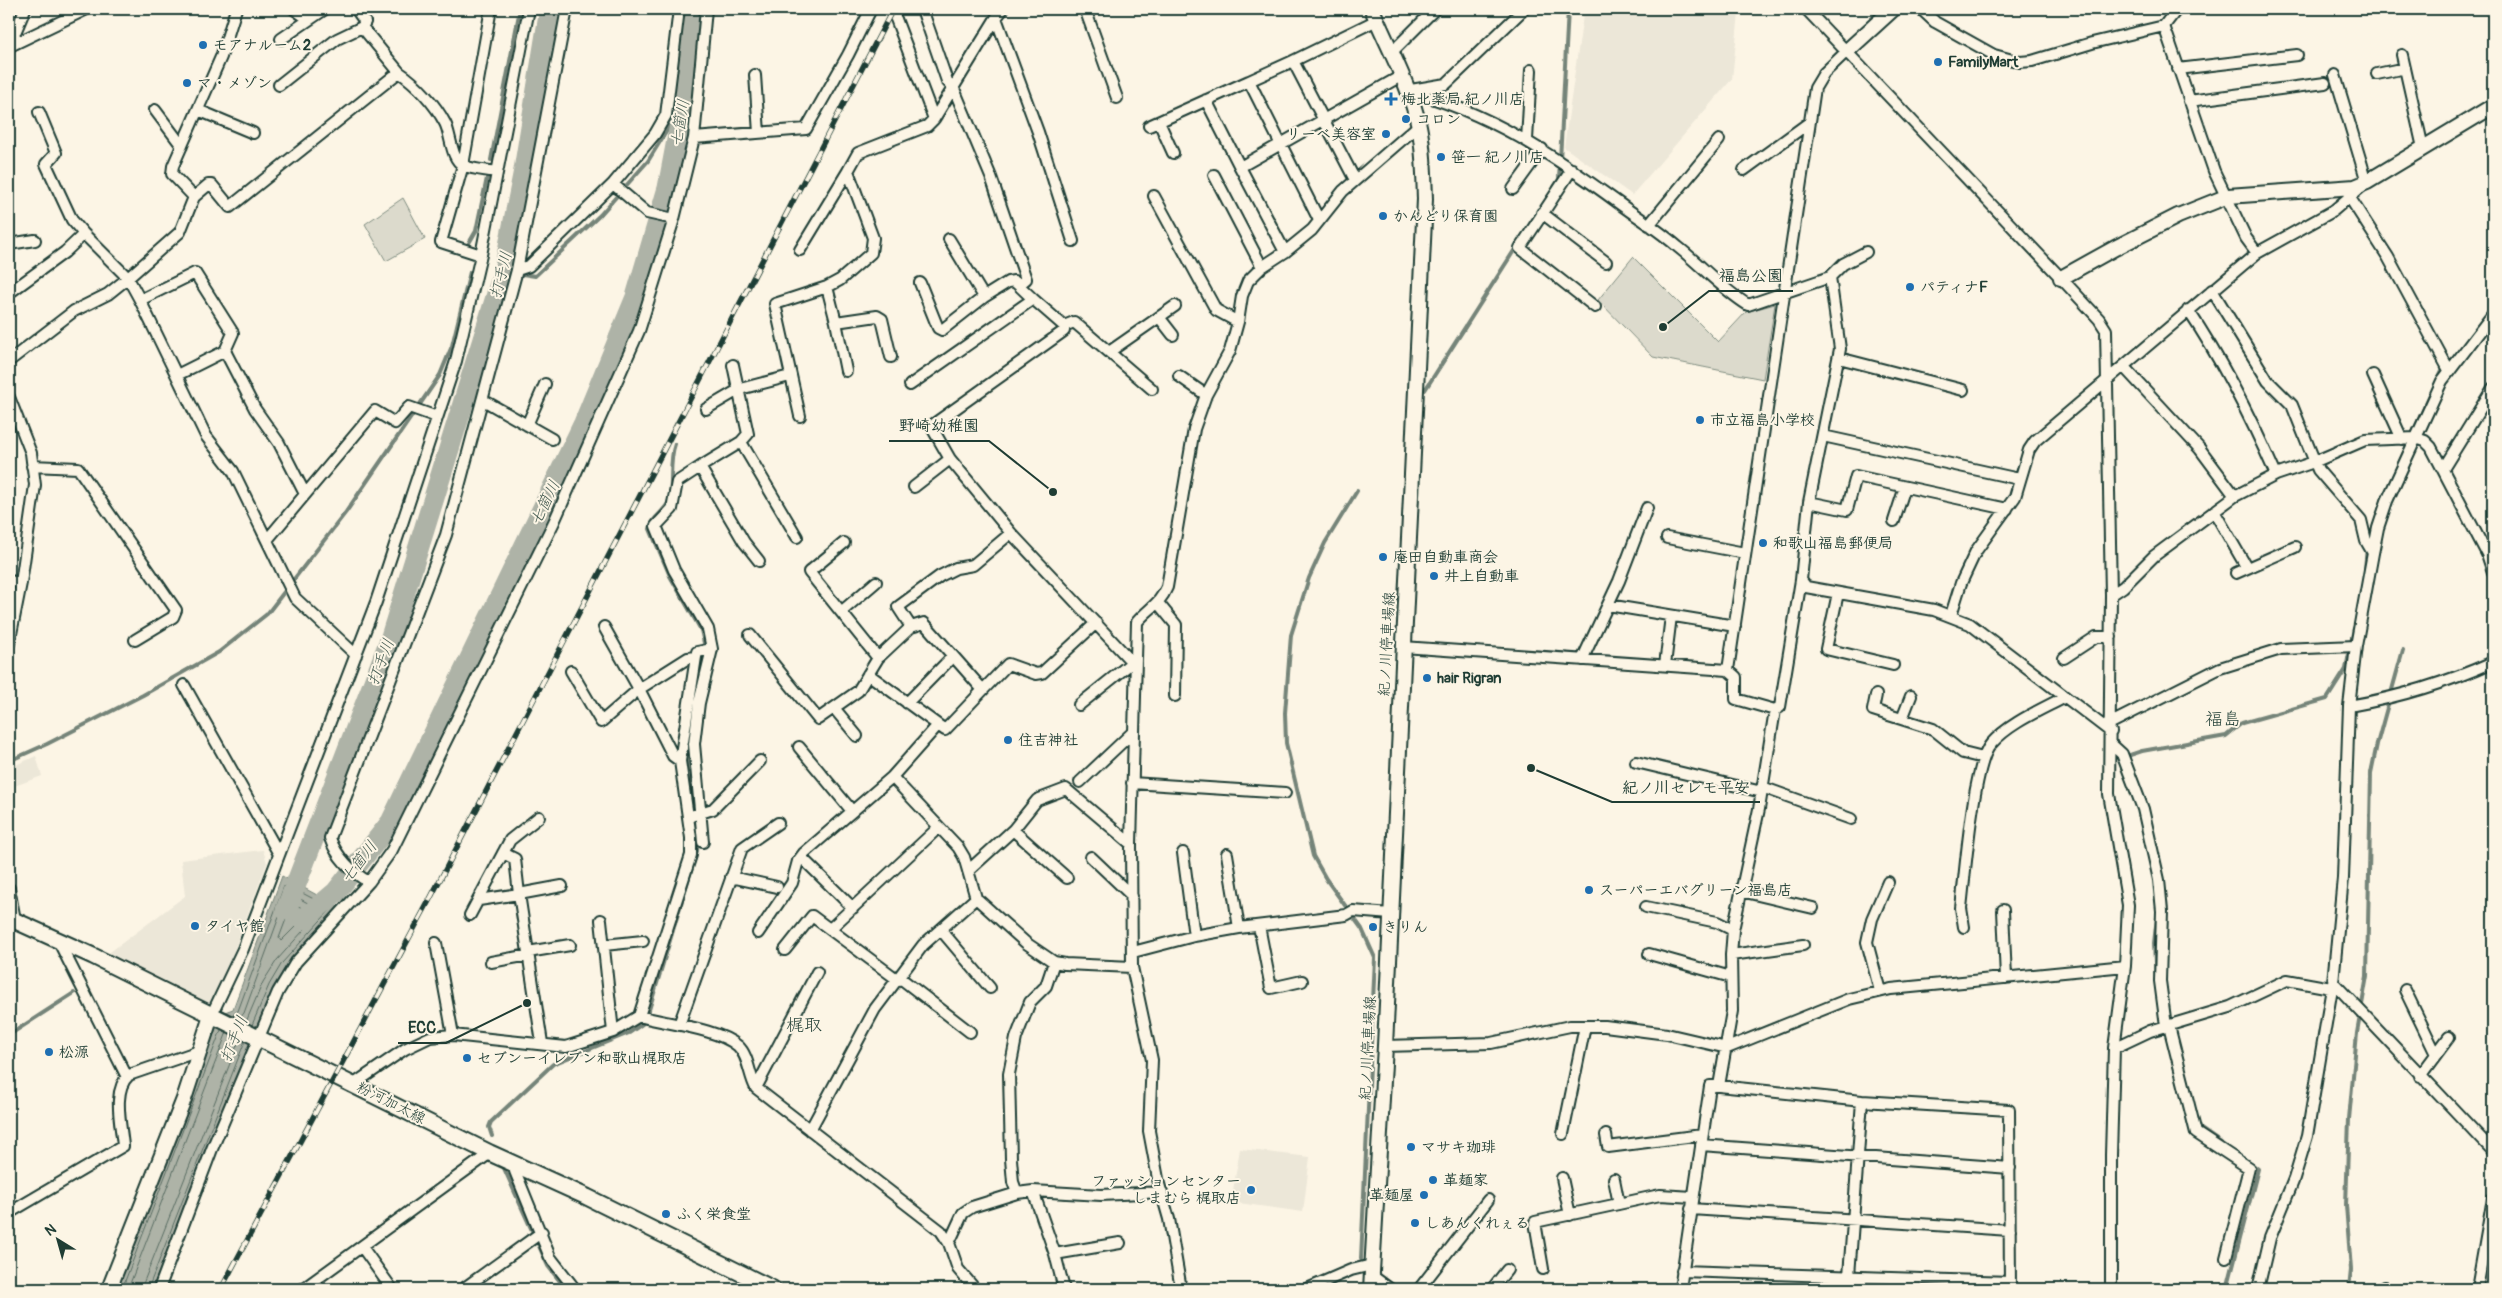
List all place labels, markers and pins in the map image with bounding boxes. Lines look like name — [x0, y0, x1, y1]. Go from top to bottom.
place label: モアナルーム2 — [213, 36, 311, 55]
marker: モアナルーム2 — [197, 39, 209, 51]
place label: FamilyMart — [1948, 53, 2019, 72]
marker: FamilyMart — [1932, 56, 1944, 68]
place label: マ・メゾン — [197, 74, 272, 93]
marker: マ・メゾン — [181, 77, 193, 89]
place label: 梅北薬局 紀ノ川店 — [1401, 90, 1524, 109]
marker: 梅北薬局 紀ノ川店 — [1385, 93, 1397, 105]
place label: コロン — [1416, 110, 1461, 129]
marker: コロン — [1400, 113, 1412, 125]
place label: リーベ美容室 — [1286, 125, 1376, 144]
marker: リーベ美容室 — [1380, 128, 1392, 140]
place label: 笹一 紀ノ川店 — [1451, 148, 1544, 167]
marker: 笹一 紀ノ川店 — [1435, 151, 1447, 163]
place label: かんどり保育園 — [1393, 207, 1498, 226]
marker: かんどり保育園 — [1377, 210, 1389, 222]
callout: 福島公園 — [1709, 260, 1793, 291]
place label: パティナF — [1920, 278, 1988, 297]
marker: パティナF — [1904, 281, 1916, 293]
callout: 野崎幼稚園 — [889, 410, 989, 441]
place label: 市立福島小学校 — [1710, 411, 1815, 430]
marker: 市立福島小学校 — [1694, 414, 1706, 426]
place label: 和歌山福島郵便局 — [1773, 534, 1893, 553]
marker: 和歌山福島郵便局 — [1757, 537, 1769, 549]
place label: 庵田自動車商会 — [1393, 548, 1498, 567]
marker: 庵田自動車商会 — [1377, 551, 1389, 563]
place label: 井上自動車 — [1444, 567, 1519, 586]
marker: 井上自動車 — [1428, 570, 1440, 582]
place label: hair Rigran — [1437, 669, 1502, 688]
marker: hair Rigran — [1421, 672, 1433, 684]
place label: 住吉神社 — [1018, 731, 1078, 750]
marker: 住吉神社 — [1002, 734, 1014, 746]
callout: 紀ノ川セレモ平安 — [1612, 771, 1760, 802]
place label: スーパーエバグリーン福島店 — [1599, 881, 1793, 900]
marker: スーパーエバグリーン福島店 — [1583, 884, 1595, 896]
place label: タイヤ館 — [205, 917, 264, 936]
place label: きりん — [1383, 918, 1428, 937]
marker: タイヤ館 — [189, 920, 201, 932]
marker: きりん — [1367, 921, 1379, 933]
callout: ECC — [398, 1012, 446, 1043]
place label: 松源 — [59, 1043, 89, 1062]
marker: 松源 — [43, 1046, 55, 1058]
place label: セブンーイレブン和歌山梶取店 — [477, 1049, 687, 1068]
marker: セブンーイレブン和歌山梶取店 — [461, 1052, 473, 1064]
place label: マサキ珈琲 — [1421, 1138, 1496, 1157]
marker: マサキ珈琲 — [1405, 1141, 1417, 1153]
place label: 革麺家 — [1443, 1171, 1488, 1190]
place label: ファッションセンター しまむら 梶取店 — [1091, 1172, 1241, 1208]
marker: 革麺家 — [1427, 1174, 1439, 1186]
marker: ファッションセンター しまむら 梶取店 — [1245, 1184, 1257, 1196]
place label: 革麺屋 — [1369, 1186, 1414, 1205]
marker: 革麺屋 — [1418, 1189, 1430, 1201]
place label: ふく栄食堂 — [676, 1205, 751, 1224]
marker: ふく栄食堂 — [660, 1208, 672, 1220]
place label: しあんくれぇる — [1425, 1214, 1530, 1233]
marker: しあんくれぇる — [1409, 1217, 1421, 1229]

